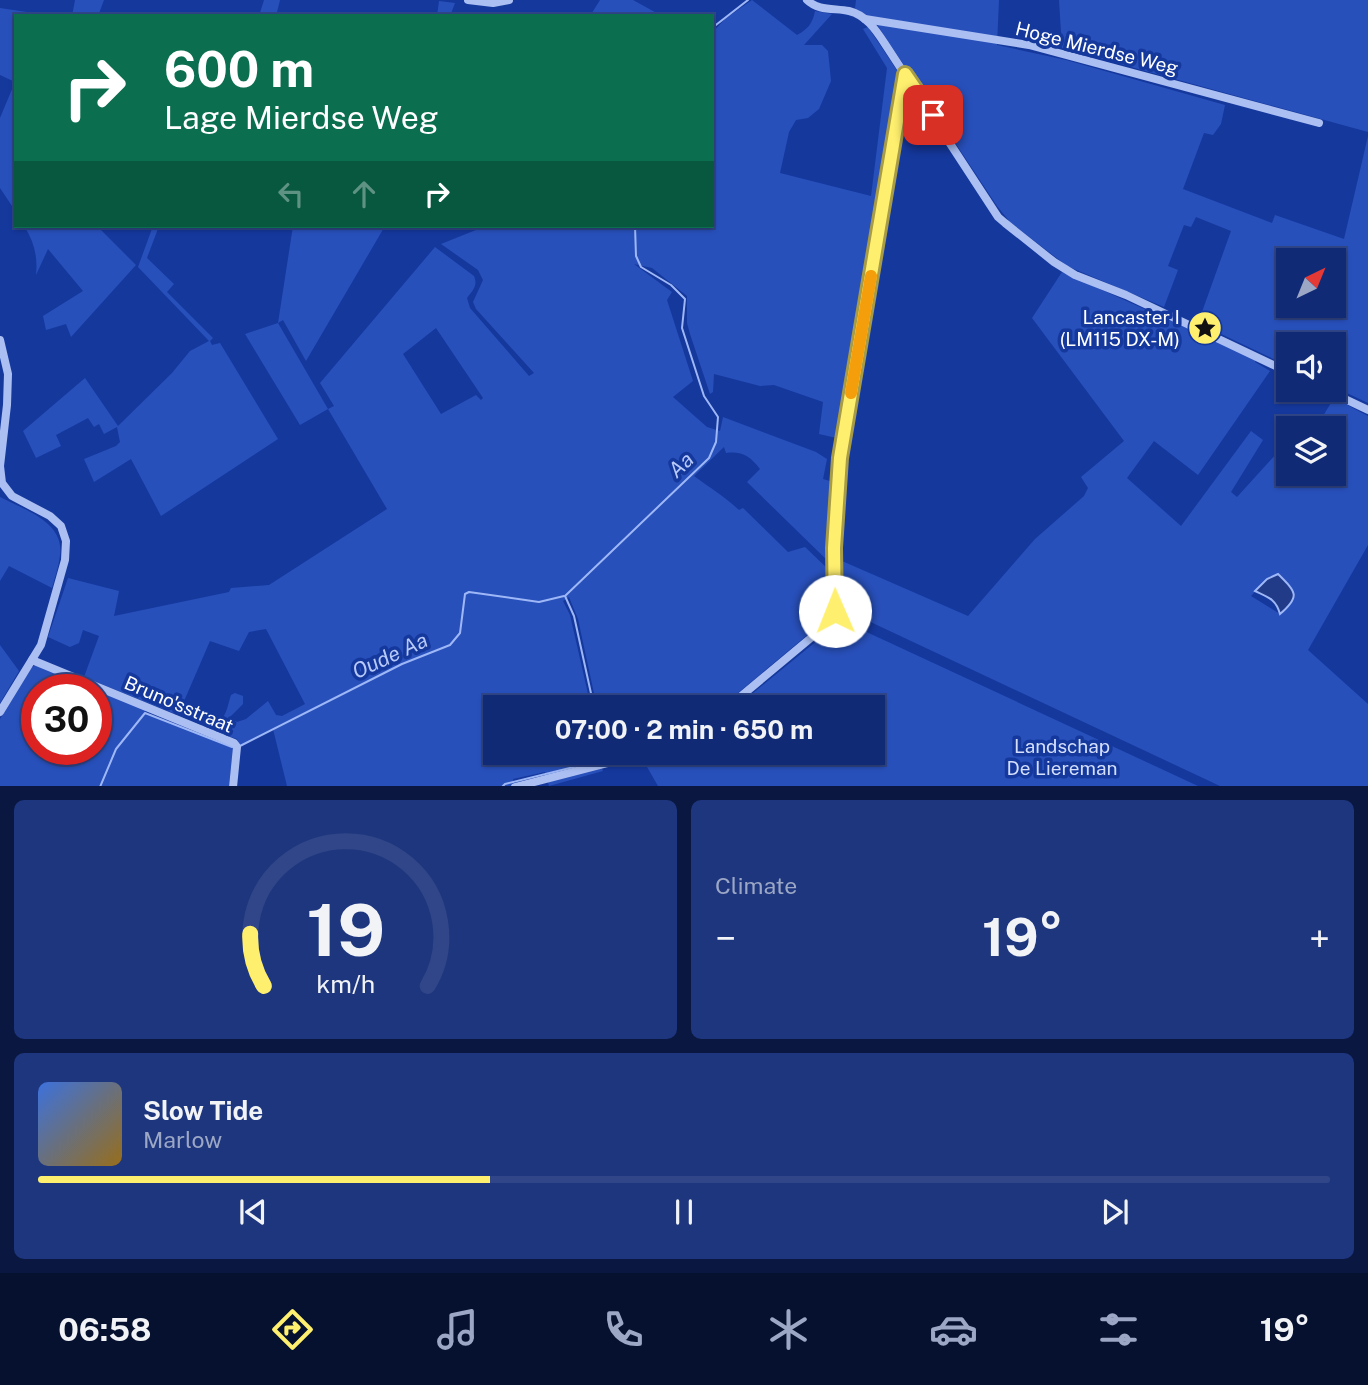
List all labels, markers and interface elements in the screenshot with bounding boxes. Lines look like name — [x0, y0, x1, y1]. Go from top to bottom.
street label: Hoge Mierdse Weg — [1013, 17, 1181, 79]
text: 600 m — [164, 40, 314, 98]
icon: right — [49, 42, 140, 133]
pin — [903, 85, 963, 145]
icon: arrive — [914, 96, 952, 134]
text: Lage Mierdse Weg — [164, 99, 439, 136]
icon: left — [272, 175, 310, 213]
icon: ahead — [345, 175, 383, 213]
icon: right — [418, 175, 456, 213]
north arrow — [1276, 248, 1346, 318]
map controls — [1276, 248, 1346, 486]
place label: Lancaster I (LM115 DX-M) — [1060, 306, 1180, 350]
place icon: Lancaster I (LM115 DX-M) — [1186, 309, 1224, 347]
button: sound — [1276, 332, 1346, 402]
button: layers — [1276, 416, 1346, 486]
water label: Aa — [663, 447, 699, 482]
position arrow — [798, 574, 872, 648]
water label: Oude Aa — [348, 627, 432, 684]
street label: Bruno'sstraat — [121, 671, 237, 737]
speed limit sign: 30 — [21, 674, 112, 765]
text: 07:00 · 2 min · 650 m — [555, 714, 813, 745]
park label: Landschap De Liereman — [1007, 735, 1117, 779]
text: Climate — [715, 872, 797, 899]
text: 19 — [306, 887, 385, 972]
text: 19° — [982, 907, 1063, 968]
text: − — [715, 916, 736, 961]
text: + — [1309, 916, 1330, 961]
text: km/h — [316, 968, 375, 998]
text: Slow Tide — [143, 1095, 263, 1126]
text: Marlow — [143, 1126, 222, 1153]
icon: previous — [234, 1193, 272, 1231]
icon: pause — [665, 1193, 703, 1231]
icon: next — [1096, 1193, 1134, 1231]
icon: directions — [268, 1305, 317, 1354]
icon: music — [433, 1305, 482, 1354]
icon: phone — [599, 1305, 648, 1354]
icon: climate — [764, 1305, 813, 1354]
icon: car — [929, 1305, 978, 1354]
icon: filters — [1094, 1305, 1143, 1354]
text: 06:58 — [58, 1311, 152, 1348]
text: 19° — [1260, 1311, 1310, 1348]

